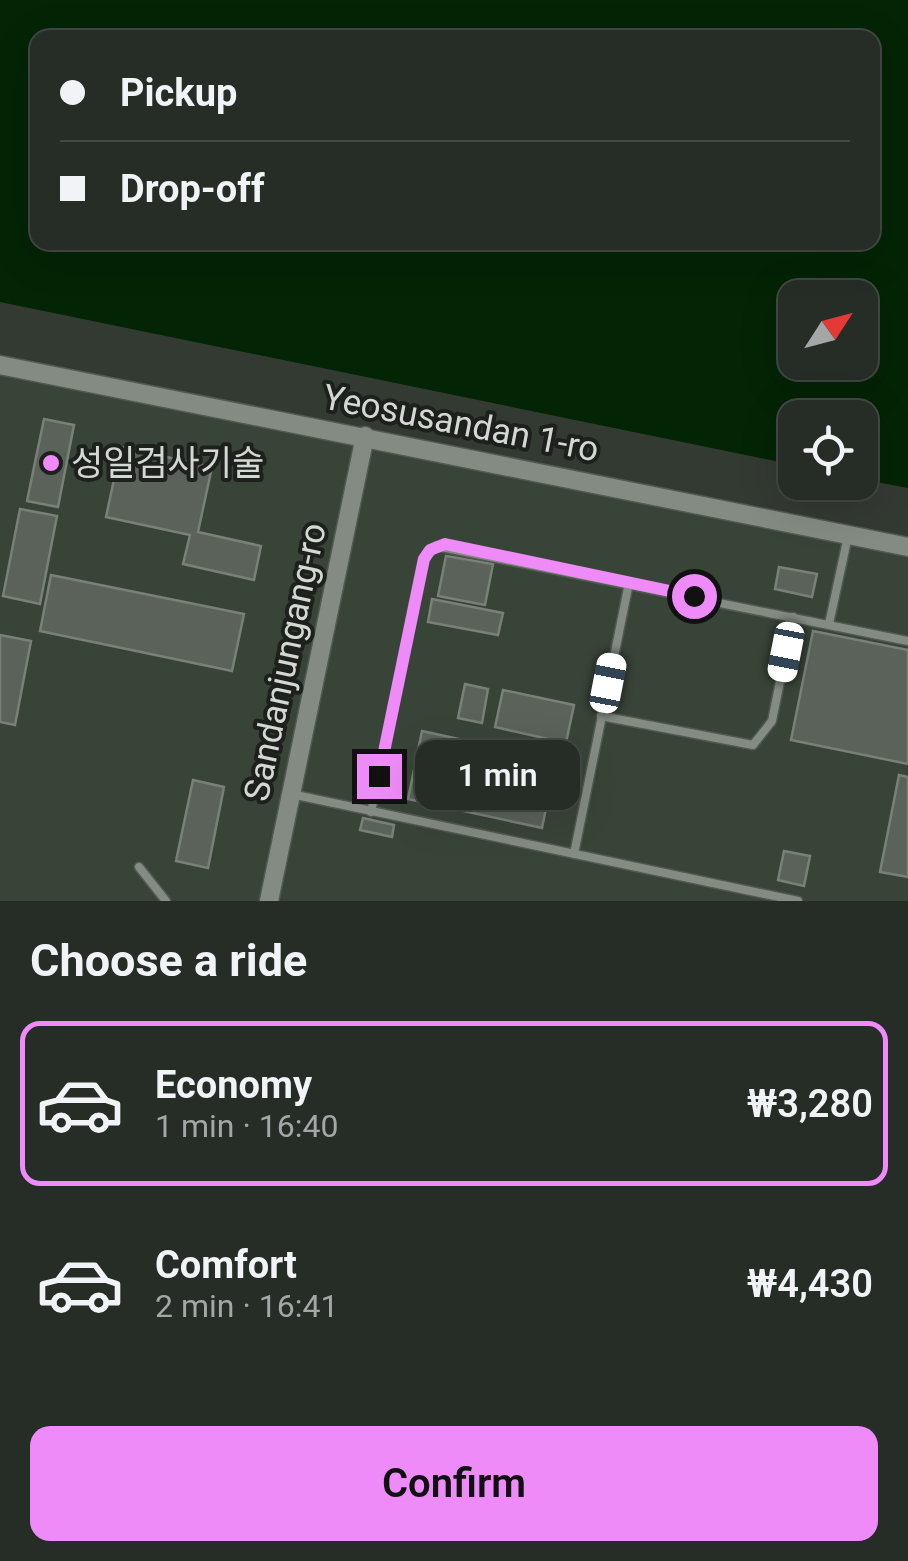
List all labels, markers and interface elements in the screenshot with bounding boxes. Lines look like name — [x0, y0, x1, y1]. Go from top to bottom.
text: Pickup — [120, 71, 237, 115]
text: Drop-off — [120, 167, 265, 211]
north arrow — [778, 280, 878, 380]
map controls — [778, 280, 878, 500]
street label: Yeosusandan 1-ro — [320, 377, 602, 470]
button: locate — [778, 400, 878, 500]
place label: 성일검사기술 — [71, 443, 264, 484]
marker: 성일검사기술 — [40, 452, 62, 474]
street label: Sandanjungang-ro — [236, 519, 335, 805]
route start — [672, 574, 717, 619]
car — [766, 620, 806, 684]
car — [588, 651, 628, 715]
callout: 1 min — [414, 741, 579, 811]
route end — [357, 754, 402, 799]
text: 1 min — [457, 756, 538, 794]
text: Choose a ride — [30, 934, 307, 987]
icon: car — [35, 1059, 125, 1149]
text: Economy — [155, 1063, 312, 1107]
text: ₩3,280 — [747, 1082, 873, 1126]
text: 1 min · 16:40 — [155, 1107, 338, 1145]
icon: car — [35, 1239, 125, 1329]
text: Comfort — [155, 1243, 297, 1287]
text: ₩4,430 — [747, 1262, 873, 1306]
text: 2 min · 16:41 — [155, 1287, 338, 1325]
button: Confirm — [30, 1426, 878, 1541]

